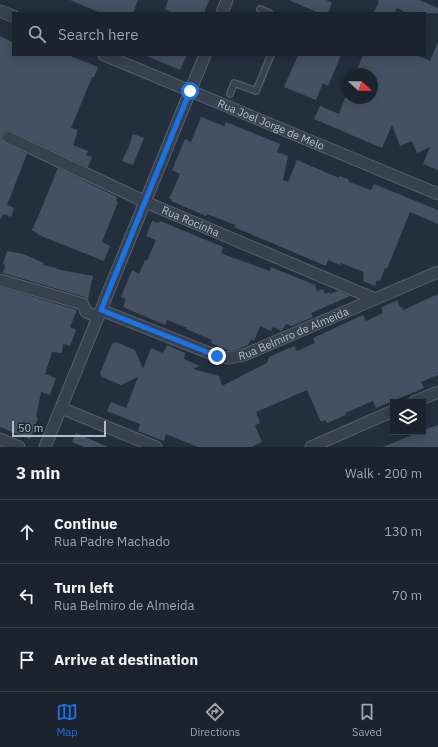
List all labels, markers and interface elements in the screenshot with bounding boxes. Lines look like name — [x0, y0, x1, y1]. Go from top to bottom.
search box — [12, 12, 426, 56]
icon: search — [26, 23, 48, 45]
text: Search here — [58, 25, 138, 44]
north arrow — [342, 68, 378, 104]
route start — [181, 82, 199, 100]
street label: Rua Joel Jorge de Melo — [216, 96, 327, 153]
street label: Rua Rocinha — [159, 203, 222, 240]
street label: Rua Belmiro de Almeida — [237, 304, 351, 363]
route end — [208, 347, 226, 365]
map controls — [390, 399, 426, 435]
button: layers — [390, 399, 426, 435]
scale bar — [12, 419, 106, 438]
text: 50 m — [18, 421, 43, 435]
text: 3 min — [16, 462, 60, 484]
text: Walk · 200 m — [345, 465, 422, 482]
text: Continue — [54, 514, 118, 533]
icon: ahead — [16, 521, 38, 543]
text: 130 m — [384, 523, 422, 540]
text: Rua Padre Machado — [54, 533, 170, 550]
text: Turn left — [54, 578, 114, 597]
icon: left — [16, 585, 38, 607]
text: 70 m — [392, 587, 422, 604]
text: Rua Belmiro de Almeida — [54, 597, 194, 614]
icon: arrive — [16, 649, 38, 671]
text: Arrive at destination — [54, 650, 198, 669]
tab: Map — [56, 701, 78, 739]
tab: Directions — [190, 701, 240, 739]
tab: Saved — [352, 701, 382, 739]

